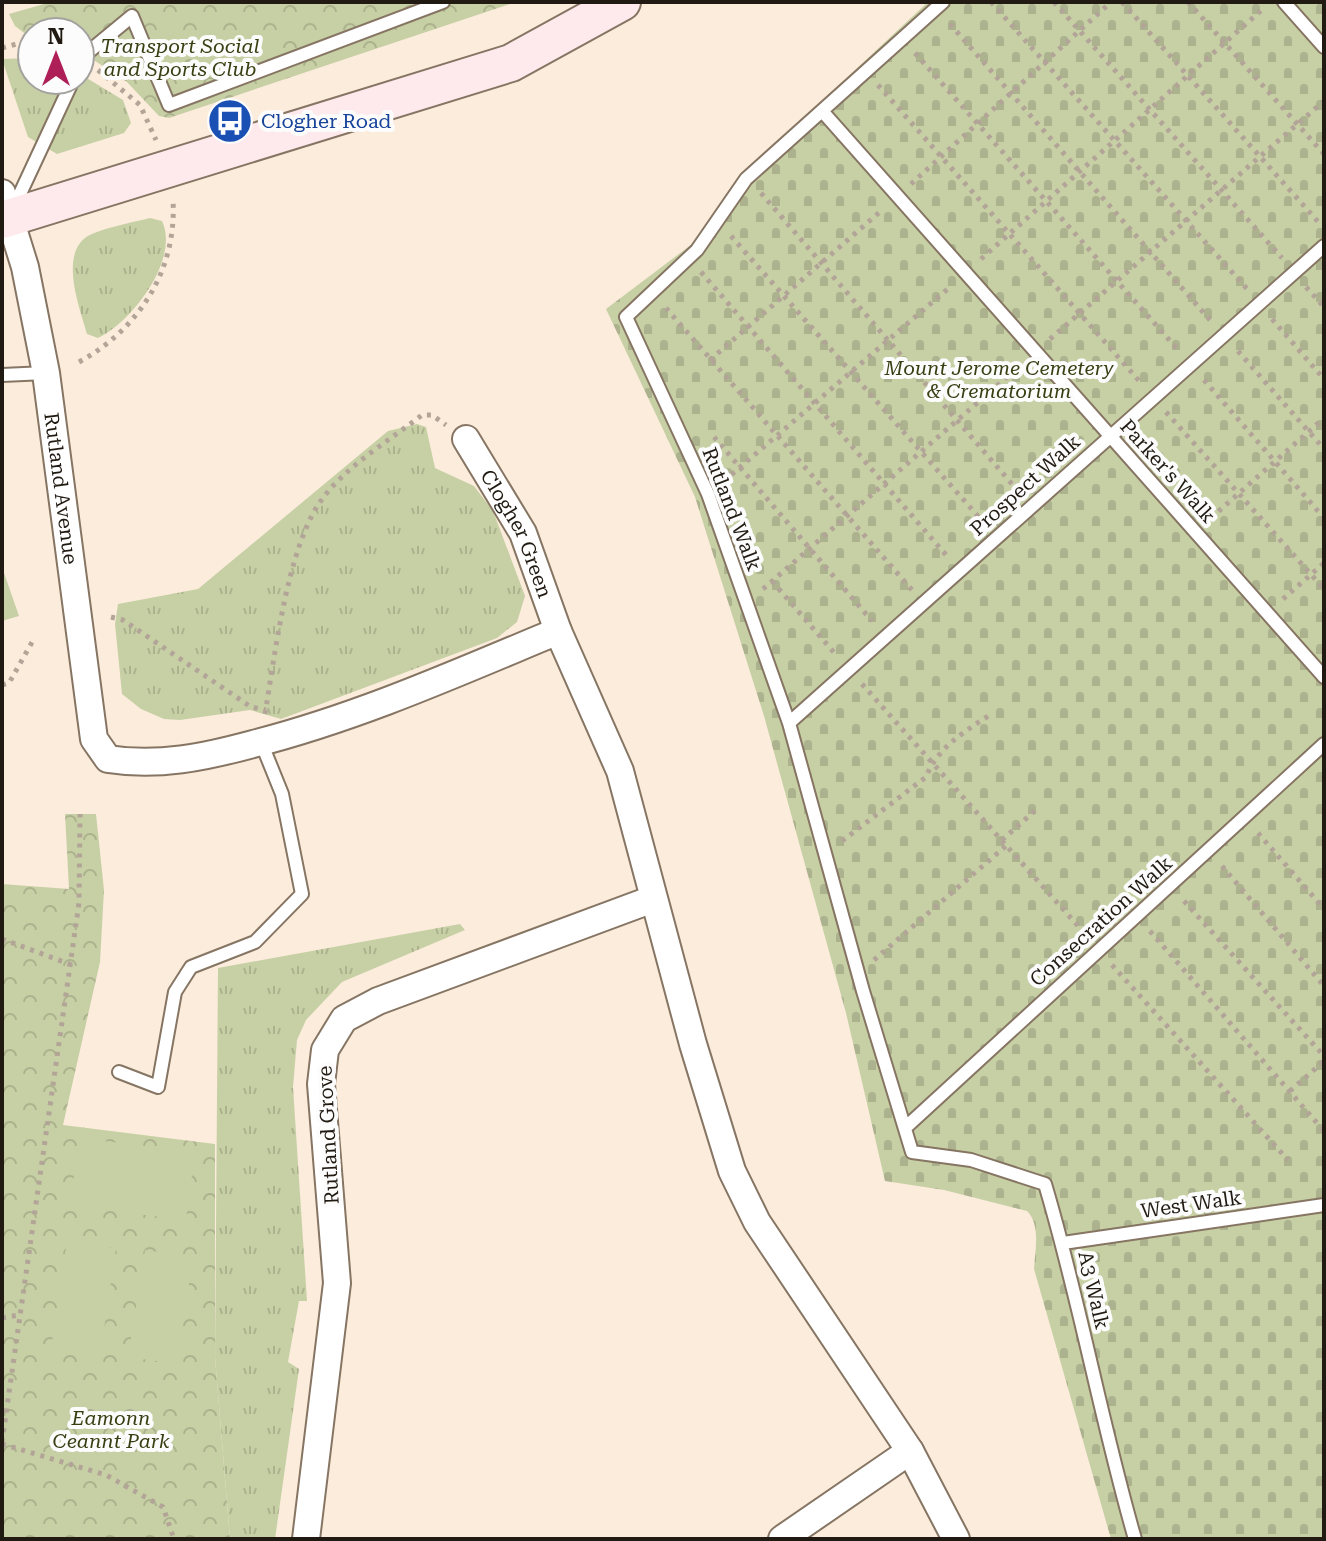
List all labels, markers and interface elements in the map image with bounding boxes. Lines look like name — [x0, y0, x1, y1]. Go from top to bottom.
north arrow — [16, 16, 96, 96]
text: N — [48, 24, 65, 49]
park label: Transport Social and Sports Club — [101, 34, 259, 81]
bus stop icon: Clogher Road — [206, 97, 254, 145]
place label: Clogher Road — [261, 109, 392, 133]
park label: Mount Jerome Cemetery & Crematorium — [883, 356, 1114, 403]
street label: Rutland Avenue — [39, 411, 83, 566]
street label: Parker's Walk — [1115, 414, 1221, 528]
street label: Prospect Walk — [965, 429, 1085, 541]
street label: Rutland Walk — [697, 444, 767, 574]
street label: Clogher Green — [475, 465, 557, 601]
street label: Consecration Walk — [1025, 851, 1177, 991]
street label: Rutland Grove — [312, 1065, 344, 1205]
street label: West Walk — [1139, 1185, 1243, 1223]
street label: A3 Walk — [1073, 1249, 1115, 1332]
park label: Eamonn Ceannt Park — [52, 1406, 170, 1453]

